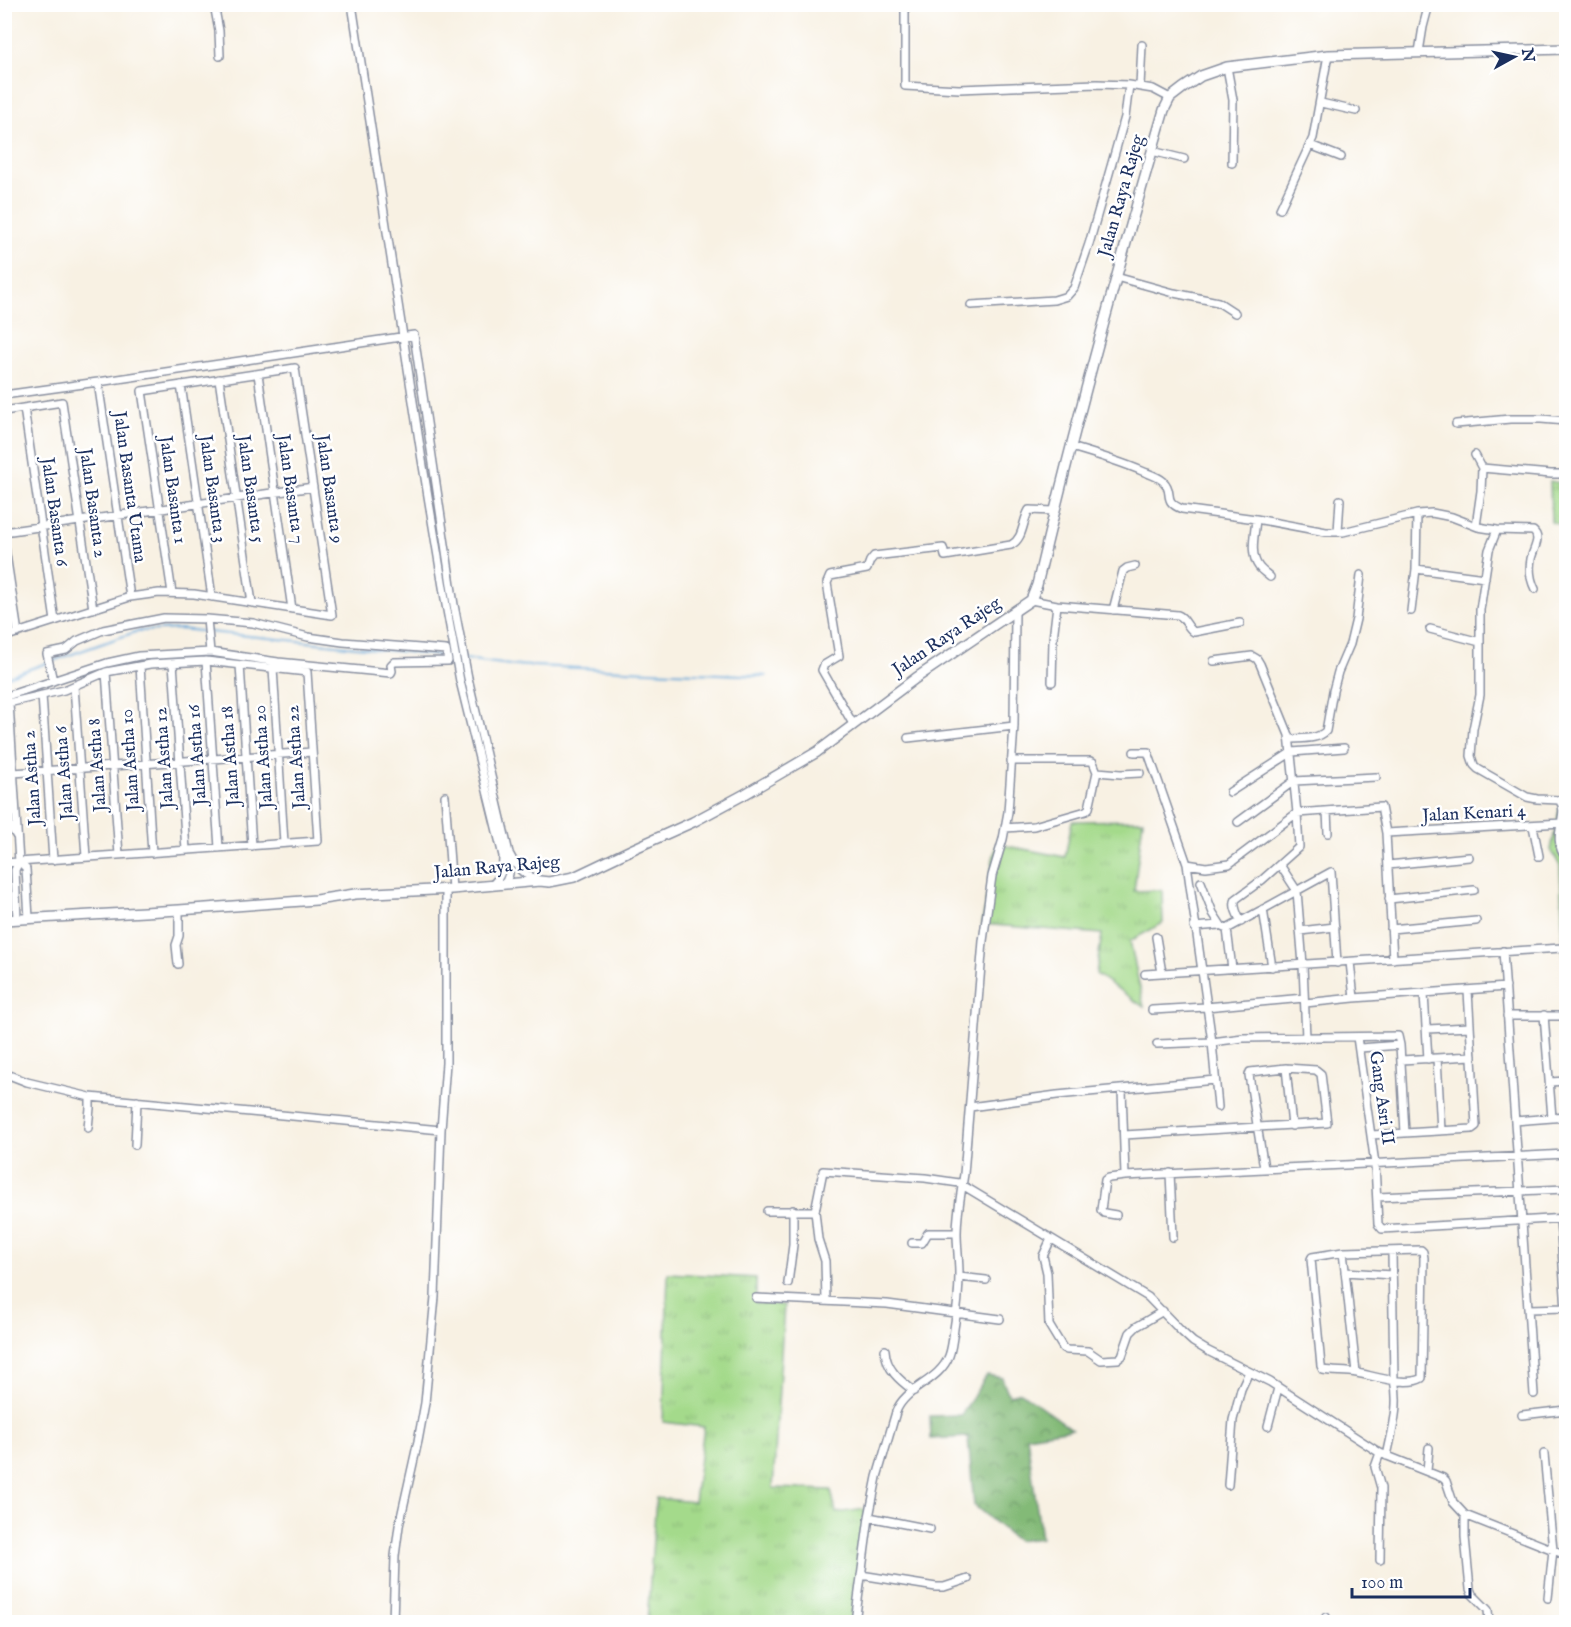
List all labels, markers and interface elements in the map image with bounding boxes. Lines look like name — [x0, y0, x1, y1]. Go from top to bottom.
north arrow — [1484, 27, 1544, 87]
text: N — [1516, 46, 1538, 64]
street label: Jalan Raya Rajeg — [1093, 132, 1151, 262]
street label: Jalan Basanta Utama — [107, 408, 151, 564]
street label: Jalan Basanta 7 — [271, 431, 309, 545]
street label: Jalan Basanta 9 — [310, 431, 348, 545]
street label: Jalan Basanta 3 — [193, 432, 231, 544]
street label: Jalan Basanta 5 — [231, 432, 269, 545]
street label: Jalan Basanta 1 — [153, 433, 191, 545]
street label: Jalan Basanta 2 — [73, 445, 111, 559]
street label: Jalan Basanta 6 — [35, 454, 73, 568]
street label: Jalan Raya Rajeg — [887, 592, 1006, 683]
street label: Jalan Astha 16 — [183, 703, 213, 808]
street label: Jalan Astha 20 — [249, 704, 279, 812]
street label: Jalan Astha 22 — [282, 704, 312, 812]
street label: Jalan Astha 18 — [216, 705, 246, 809]
street label: Jalan Astha 12 — [150, 706, 180, 812]
street label: Jalan Astha 10 — [116, 708, 146, 814]
street label: Jalan Astha 8 — [83, 717, 113, 815]
street label: Jalan Astha 6 — [50, 725, 80, 823]
street label: Jalan Astha 2 — [18, 730, 48, 828]
street label: Jalan Kenari 4 — [1420, 800, 1527, 828]
street label: Jalan Raya Rajeg — [431, 851, 561, 885]
street label: Gang Asri II — [1363, 1050, 1399, 1147]
scale bar — [1352, 1561, 1470, 1599]
text: 100 m — [1361, 1572, 1403, 1595]

